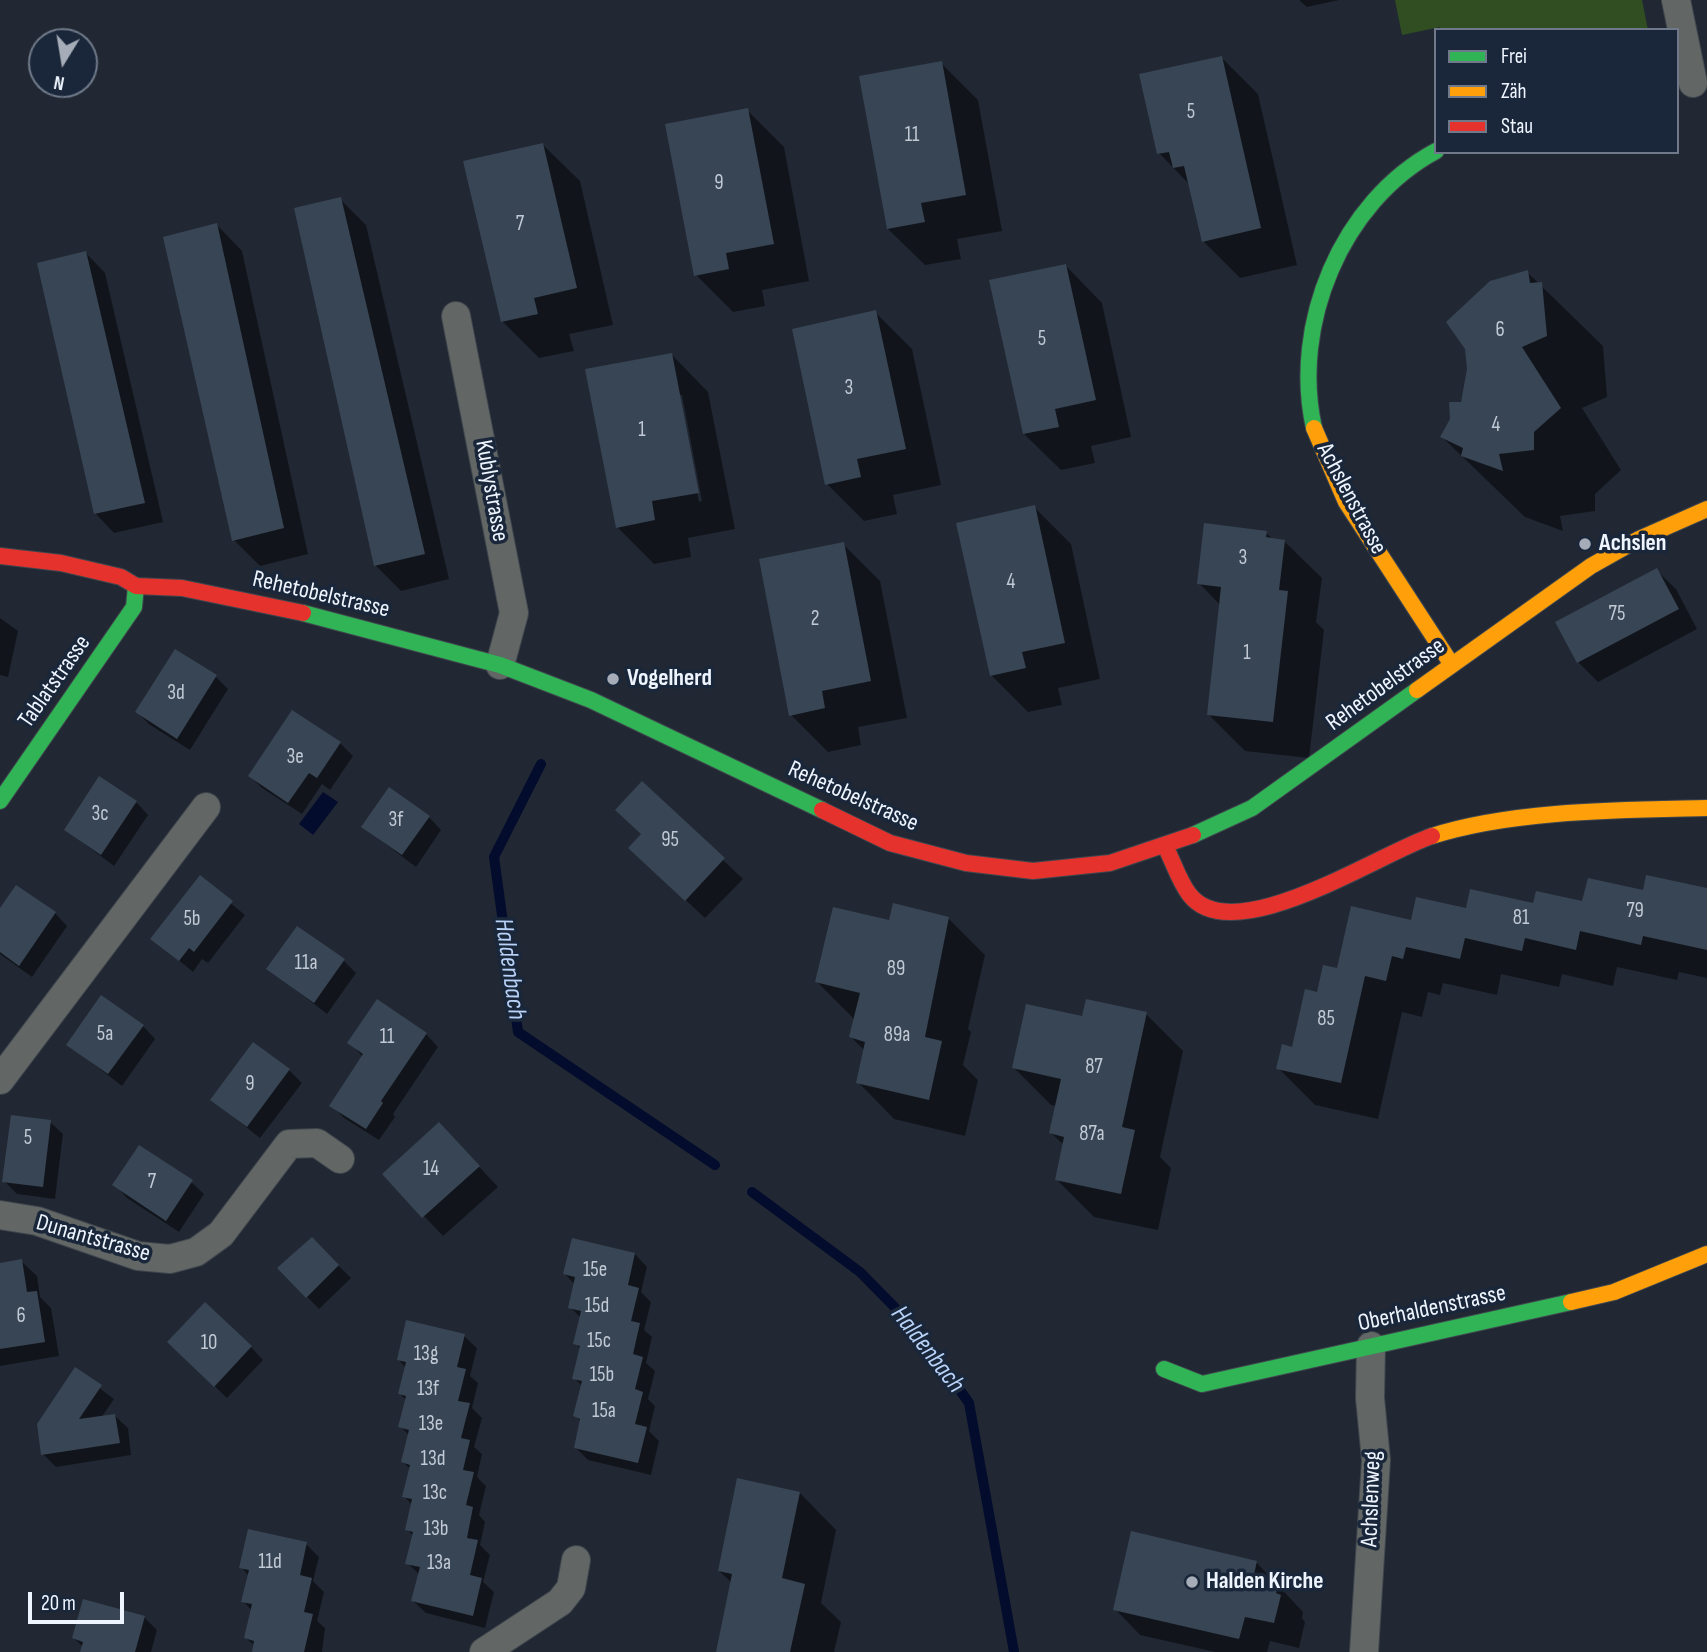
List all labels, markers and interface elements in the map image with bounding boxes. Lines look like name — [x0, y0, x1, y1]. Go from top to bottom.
north arrow — [28, 28, 98, 98]
legend — [1434, 28, 1679, 154]
text: Frei — [1501, 44, 1527, 69]
text: N — [52, 70, 66, 94]
text: Zäh — [1501, 79, 1527, 104]
house number: 5 — [1187, 100, 1195, 126]
text: Stau — [1501, 114, 1533, 139]
house number: 11 — [905, 123, 919, 149]
house number: 9 — [714, 171, 724, 197]
house number: 7 — [516, 212, 524, 238]
house number: 6 — [1495, 318, 1505, 344]
house number: 5 — [1038, 327, 1046, 353]
house number: 3 — [845, 376, 853, 402]
house number: 4 — [1492, 413, 1500, 439]
house number: 1 — [638, 418, 646, 444]
street label: Kublystrasse — [468, 438, 514, 544]
street label: Achslenstrasse — [1310, 438, 1392, 560]
place label: Achslen — [1599, 530, 1666, 558]
marker: Achslen — [1577, 536, 1593, 552]
house number: 3 — [1239, 546, 1247, 572]
street label: Rehetobelstrasse — [250, 565, 392, 625]
house number: 4 — [1007, 570, 1015, 596]
house number: 75 — [1609, 602, 1625, 628]
house number: 2 — [811, 607, 819, 633]
street label: Tablatstrasse — [13, 630, 97, 734]
street label: Rehetobelstrasse — [1321, 632, 1451, 738]
house number: 1 — [1243, 641, 1251, 667]
place label: Vogelherd — [627, 665, 712, 693]
marker: Vogelherd — [605, 671, 621, 687]
house number: 3d — [167, 681, 185, 707]
house number: 3e — [286, 745, 304, 771]
street label: Rehetobelstrasse — [783, 755, 923, 839]
house number: 3c — [91, 802, 109, 828]
house number: 3f — [389, 808, 403, 834]
house number: 95 — [661, 828, 679, 854]
house number: 79 — [1626, 899, 1644, 925]
house number: 81 — [1513, 906, 1529, 932]
house number: 5b — [183, 907, 201, 933]
water label: Haldenbach — [486, 916, 532, 1022]
house number: 11a — [295, 951, 317, 977]
house number: 89 — [887, 957, 905, 983]
house number: 85 — [1317, 1007, 1335, 1033]
house number: 5a — [97, 1022, 113, 1048]
house number: 89a — [884, 1023, 910, 1049]
house number: 11 — [380, 1025, 394, 1051]
house number: 87 — [1085, 1055, 1103, 1081]
house number: 9 — [245, 1072, 255, 1098]
house number: 87a — [1079, 1122, 1105, 1148]
house number: 5 — [24, 1126, 32, 1152]
house number: 14 — [423, 1157, 439, 1183]
house number: 7 — [148, 1170, 156, 1196]
street label: Dunantstrasse — [33, 1209, 153, 1269]
house number: 15e — [583, 1258, 607, 1284]
street label: Oberhaldenstrasse — [1355, 1279, 1509, 1339]
house number: 15d — [585, 1294, 609, 1320]
water label: Haldenbach — [883, 1300, 971, 1400]
house number: 6 — [16, 1304, 26, 1330]
house number: 15c — [587, 1329, 611, 1355]
house number: 10 — [201, 1331, 217, 1357]
house number: 13g — [414, 1342, 438, 1368]
house number: 15b — [590, 1363, 614, 1389]
house number: 13f — [417, 1377, 439, 1403]
house number: 15a — [592, 1399, 616, 1425]
house number: 13e — [419, 1412, 443, 1438]
house number: 13d — [421, 1447, 445, 1473]
street label: Achslenweg — [1356, 1450, 1388, 1548]
house number: 13c — [423, 1481, 447, 1507]
house number: 13b — [424, 1517, 448, 1543]
house number: 11d — [258, 1550, 282, 1576]
house number: 13a — [427, 1551, 451, 1577]
place label: Halden Kirche — [1206, 1568, 1324, 1596]
marker: Halden Kirche — [1184, 1574, 1200, 1590]
scale bar — [32, 1578, 128, 1622]
text: 20 m — [41, 1591, 76, 1616]

